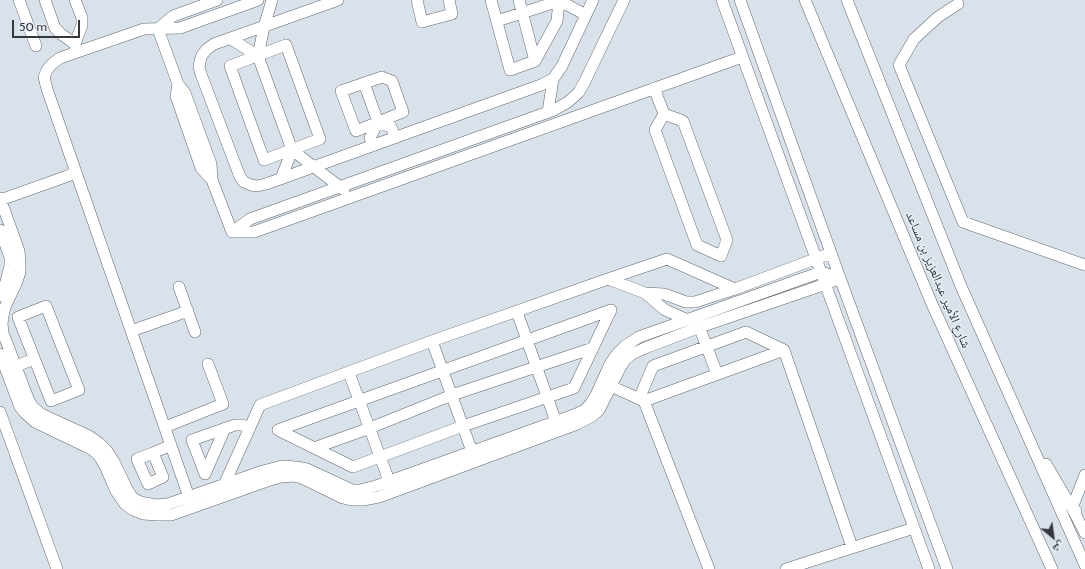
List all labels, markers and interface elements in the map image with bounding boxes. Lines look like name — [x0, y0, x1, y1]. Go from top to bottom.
scale bar — [14, 12, 82, 38]
text: 50 m — [19, 19, 47, 34]
street label: شارع الأمير عبدالعزيز بن مساعد — [902, 209, 974, 351]
north arrow — [1033, 517, 1073, 557]
text: ش — [1050, 539, 1067, 556]

